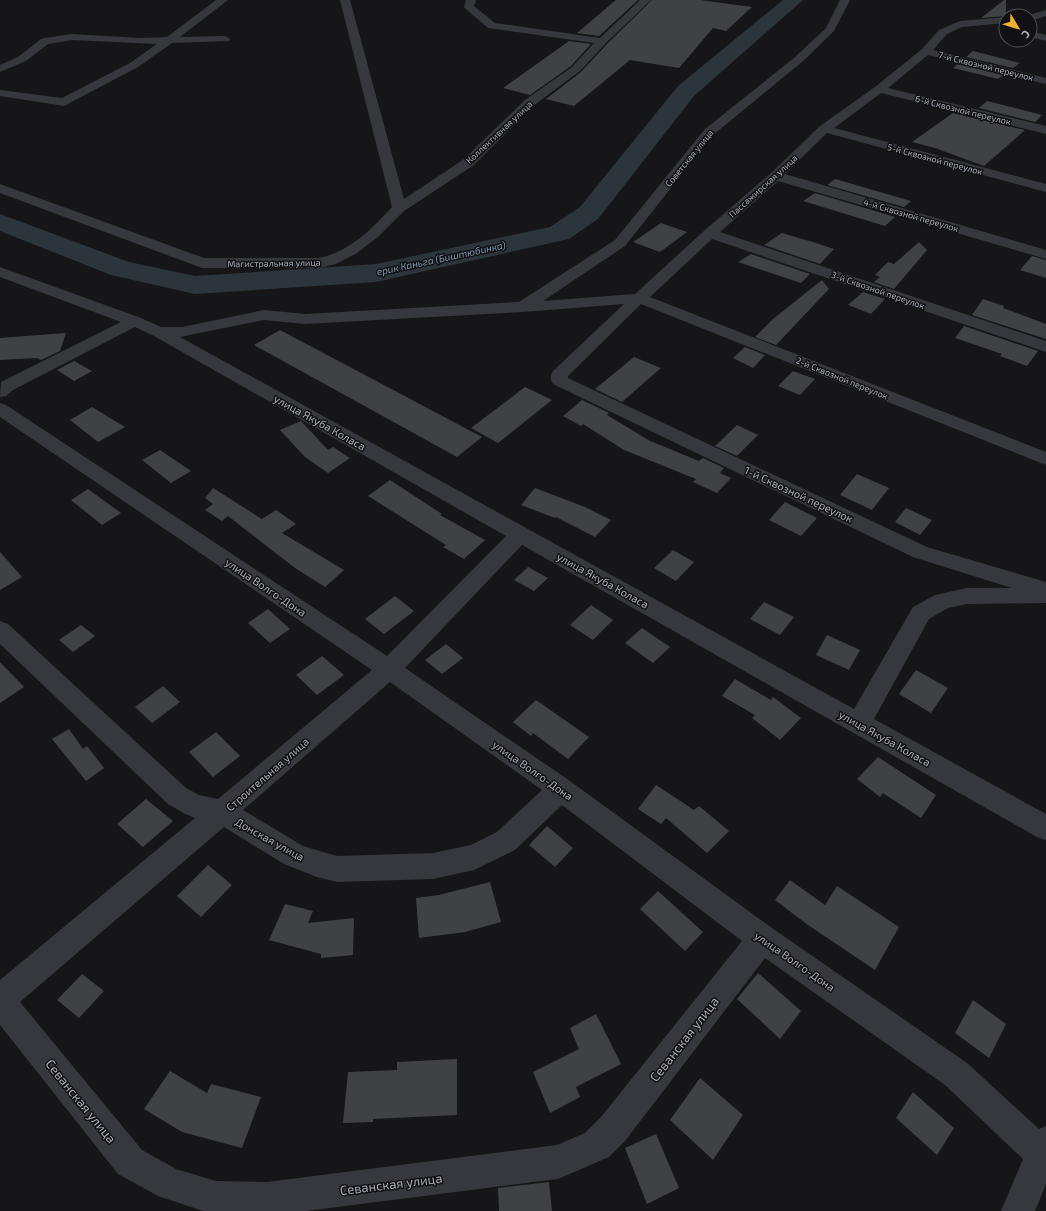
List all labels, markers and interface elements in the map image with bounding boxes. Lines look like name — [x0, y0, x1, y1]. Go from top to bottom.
north arrow — [998, 8, 1038, 48]
text: С — [1019, 28, 1033, 41]
street label: 7-й Сквозной переулок — [937, 49, 1035, 84]
street label: 6-й Сквозной переулок — [914, 93, 1012, 128]
street label: Коллективная улица — [463, 98, 535, 166]
street label: Советская улица — [663, 127, 716, 189]
street label: 5-й Сквозной переулок — [886, 141, 984, 178]
street label: Пассажирская улица — [726, 152, 800, 220]
street label: 4-й Сквозной переулок — [862, 196, 960, 235]
water label: ерик Каньга (Биштюбинка) — [375, 238, 507, 278]
street label: Магистральная улица — [227, 257, 321, 270]
street label: 3-й Сквозной переулок — [830, 269, 926, 312]
street label: 2-й Сквозной переулок — [794, 355, 890, 402]
street label: улица Якуба Коласа — [271, 391, 368, 454]
street label: 1-й Сквозной переулок — [742, 463, 855, 526]
street label: улица Якуба Коласа — [554, 549, 651, 612]
street label: улица Волго-Дона — [222, 555, 309, 620]
street label: улица Якуба Коласа — [836, 707, 933, 770]
street label: Строительная улица — [223, 734, 312, 814]
street label: улица Волго-Дона — [490, 737, 576, 803]
street label: Донская улица — [233, 815, 307, 864]
street label: улица Волго-Дона — [752, 928, 838, 994]
street label: Севанская улица — [646, 993, 722, 1085]
street label: Севанская улица — [42, 1056, 120, 1146]
street label: Севанская улица — [339, 1170, 443, 1198]

